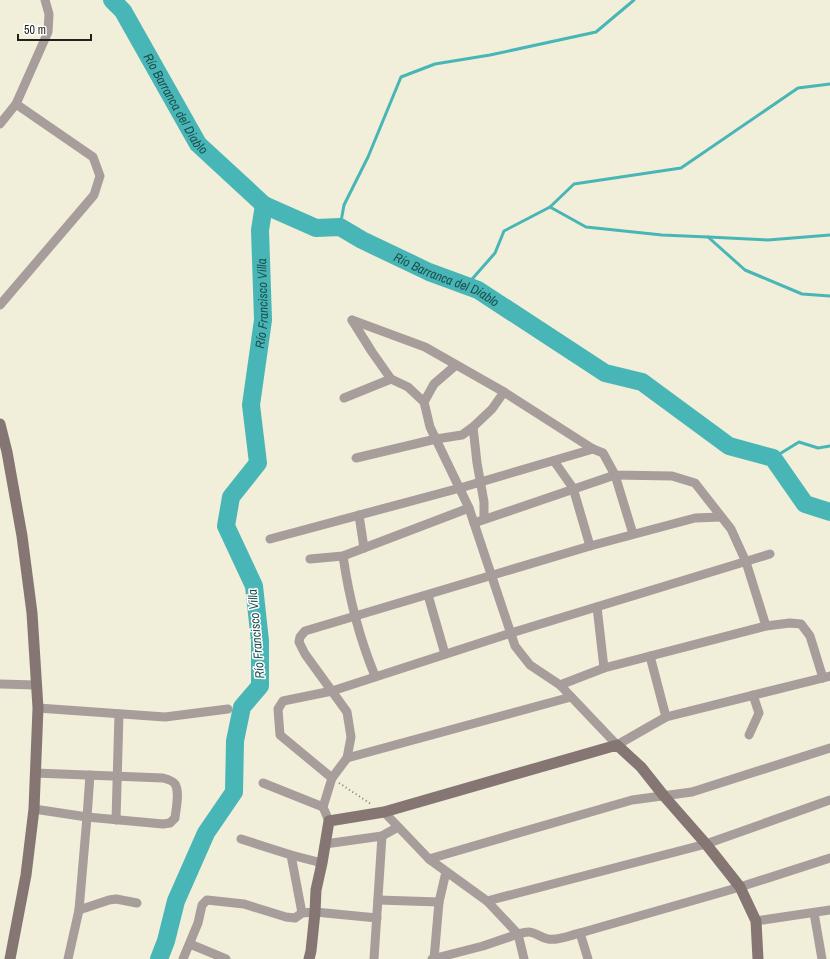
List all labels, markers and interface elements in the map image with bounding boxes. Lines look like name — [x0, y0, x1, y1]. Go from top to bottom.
scale bar — [18, 16, 91, 42]
text: 50 m — [24, 22, 46, 38]
water label: Río Barranca del Diablo — [140, 50, 212, 158]
water label: Río Barranca del Diablo — [391, 248, 503, 310]
water label: Río Francisco Villa — [251, 258, 272, 349]
water label: Río Francisco Villa — [244, 588, 268, 679]

